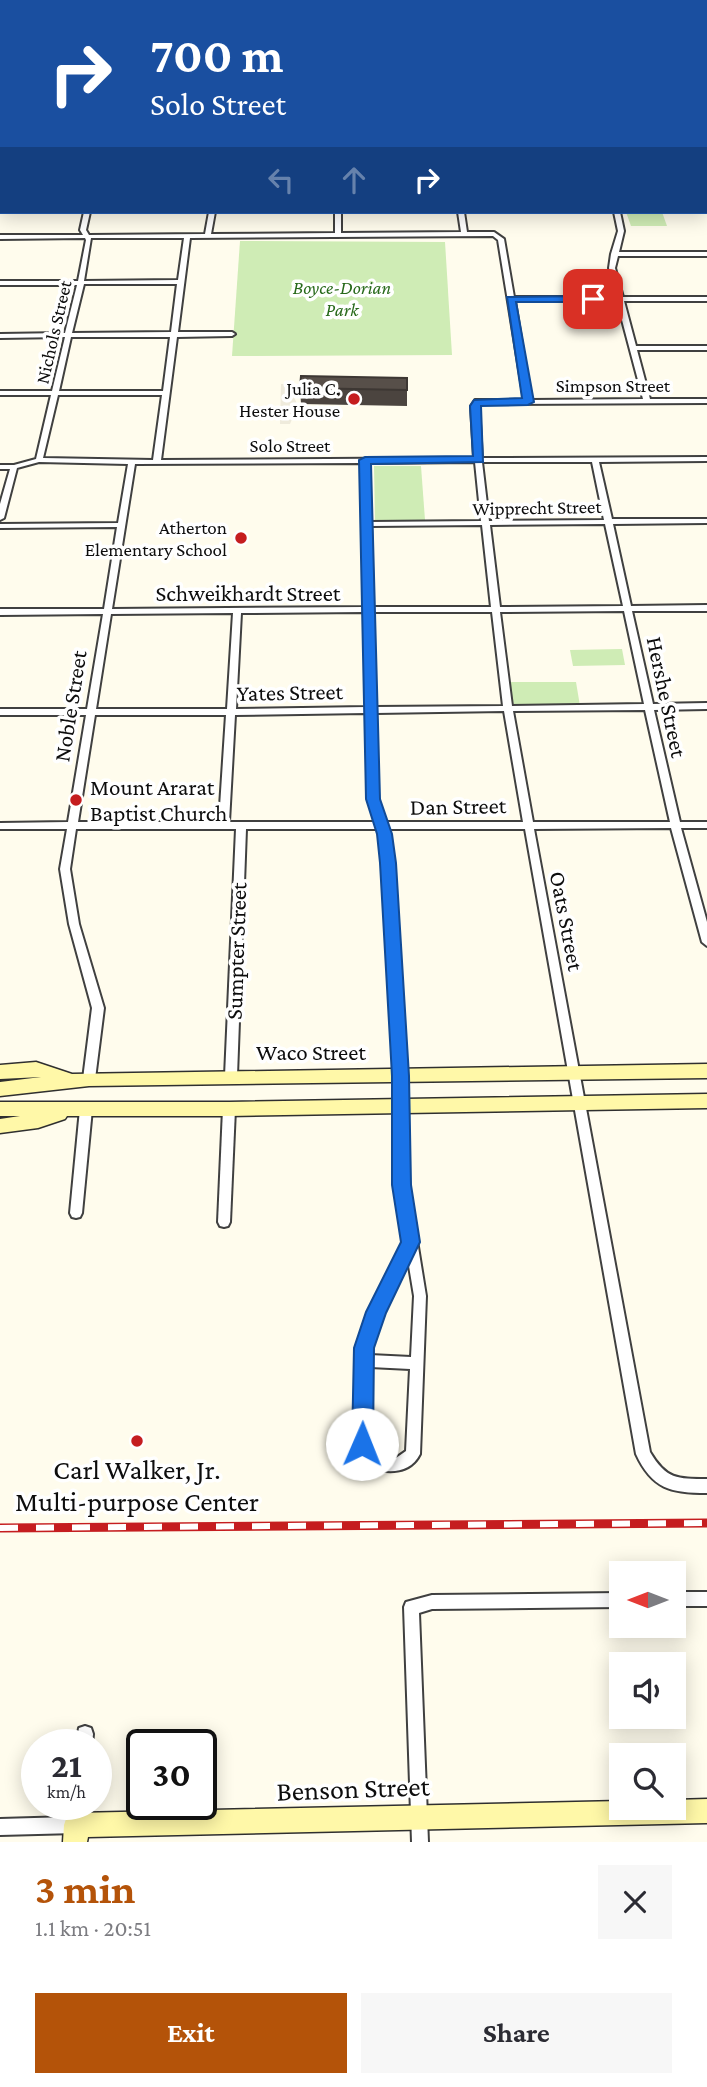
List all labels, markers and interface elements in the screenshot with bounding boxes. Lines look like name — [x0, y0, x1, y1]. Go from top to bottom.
icon: right — [35, 28, 126, 119]
text: 700 m — [150, 28, 283, 83]
text: Solo Street — [150, 86, 286, 122]
icon: left — [262, 161, 300, 199]
icon: ahead — [335, 161, 373, 199]
icon: right — [408, 161, 446, 199]
pin — [563, 269, 623, 329]
park label: Boyce-Dorian Park — [293, 277, 391, 320]
street label: Nichols Street — [31, 278, 76, 386]
icon: arrive — [574, 280, 612, 318]
street label: Simpson Street — [556, 375, 671, 396]
place label: Julia C. Hester House — [239, 378, 340, 421]
marker: Julia C. Hester House — [346, 391, 362, 407]
street label: Solo Street — [250, 435, 331, 456]
street label: Wipprecht Street — [472, 496, 602, 519]
place label: Atherton Elementary School — [85, 517, 227, 560]
marker: Atherton Elementary School — [233, 530, 249, 546]
street label: Schweikhardt Street — [156, 580, 341, 606]
street label: Hershe Street — [642, 634, 693, 760]
street label: Noble Street — [48, 648, 92, 764]
street label: Yates Street — [237, 678, 344, 706]
place label: Mount Ararat Baptist Church — [90, 774, 227, 826]
marker: Mount Ararat Baptist Church — [68, 792, 84, 808]
street label: Dan Street — [410, 792, 507, 820]
street label: Oats Street — [545, 869, 589, 973]
street label: Sumpter Street — [221, 881, 251, 1020]
street label: Waco Street — [256, 1039, 366, 1065]
position arrow — [325, 1407, 399, 1481]
marker: Carl Walker, Jr. Multi-purpose Center — [129, 1433, 145, 1449]
place label: Carl Walker, Jr. Multi-purpose Center — [15, 1454, 259, 1517]
north arrow — [609, 1561, 686, 1638]
map controls — [609, 1561, 686, 1820]
button: sound — [609, 1652, 686, 1729]
speed limit sign: 30 — [126, 1729, 217, 1820]
button: search — [609, 1743, 686, 1820]
text: 21 — [51, 1746, 82, 1785]
street label: Benson Street — [276, 1770, 431, 1807]
text: km/h — [47, 1782, 86, 1802]
text: 3 min — [35, 1865, 135, 1912]
button: close — [598, 1865, 672, 1939]
text: 1.1 km · 20:51 — [35, 1915, 151, 1941]
button: Exit — [35, 1993, 347, 2073]
button: Share — [361, 1993, 672, 2073]

